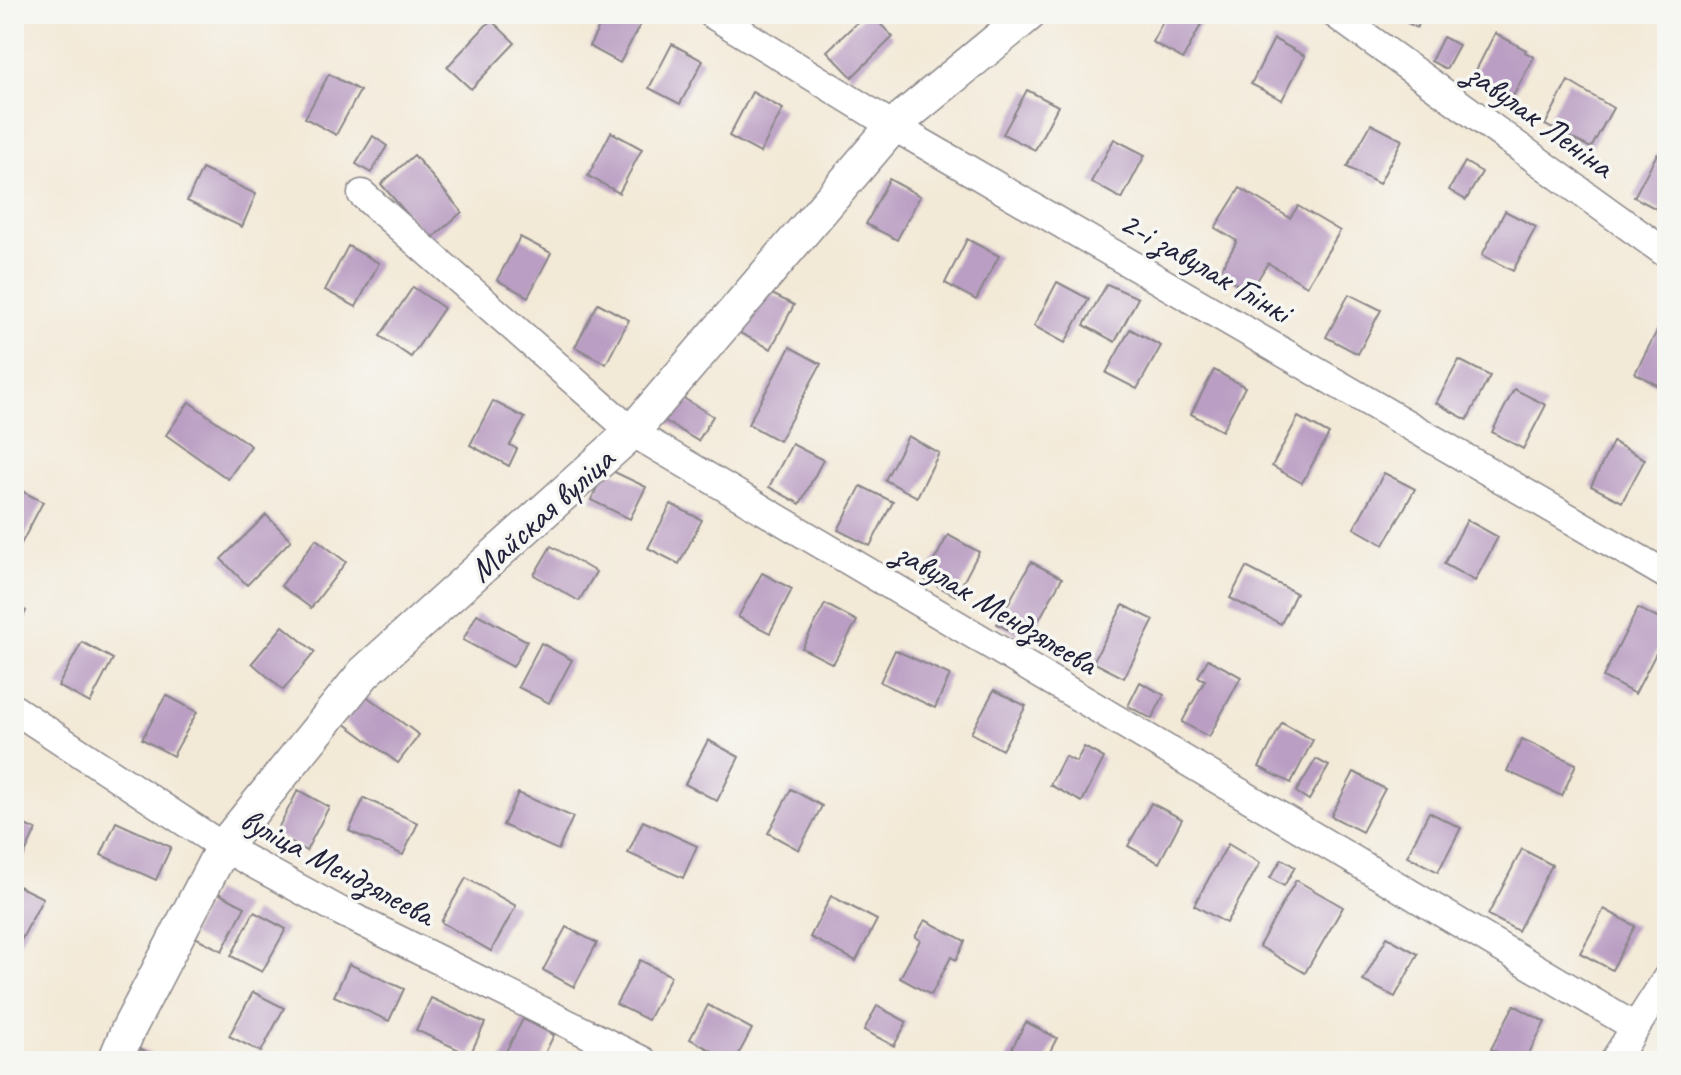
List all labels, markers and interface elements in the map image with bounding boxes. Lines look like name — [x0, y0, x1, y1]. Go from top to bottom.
street label: завулак Леніна — [1456, 49, 1624, 188]
street label: 2-і завулак Глінкі — [1112, 200, 1302, 335]
street label: Майская вуліца — [460, 436, 625, 591]
street label: завулак Мендзялеева — [885, 528, 1107, 686]
street label: вуліца Мендзялеева — [234, 797, 445, 937]

